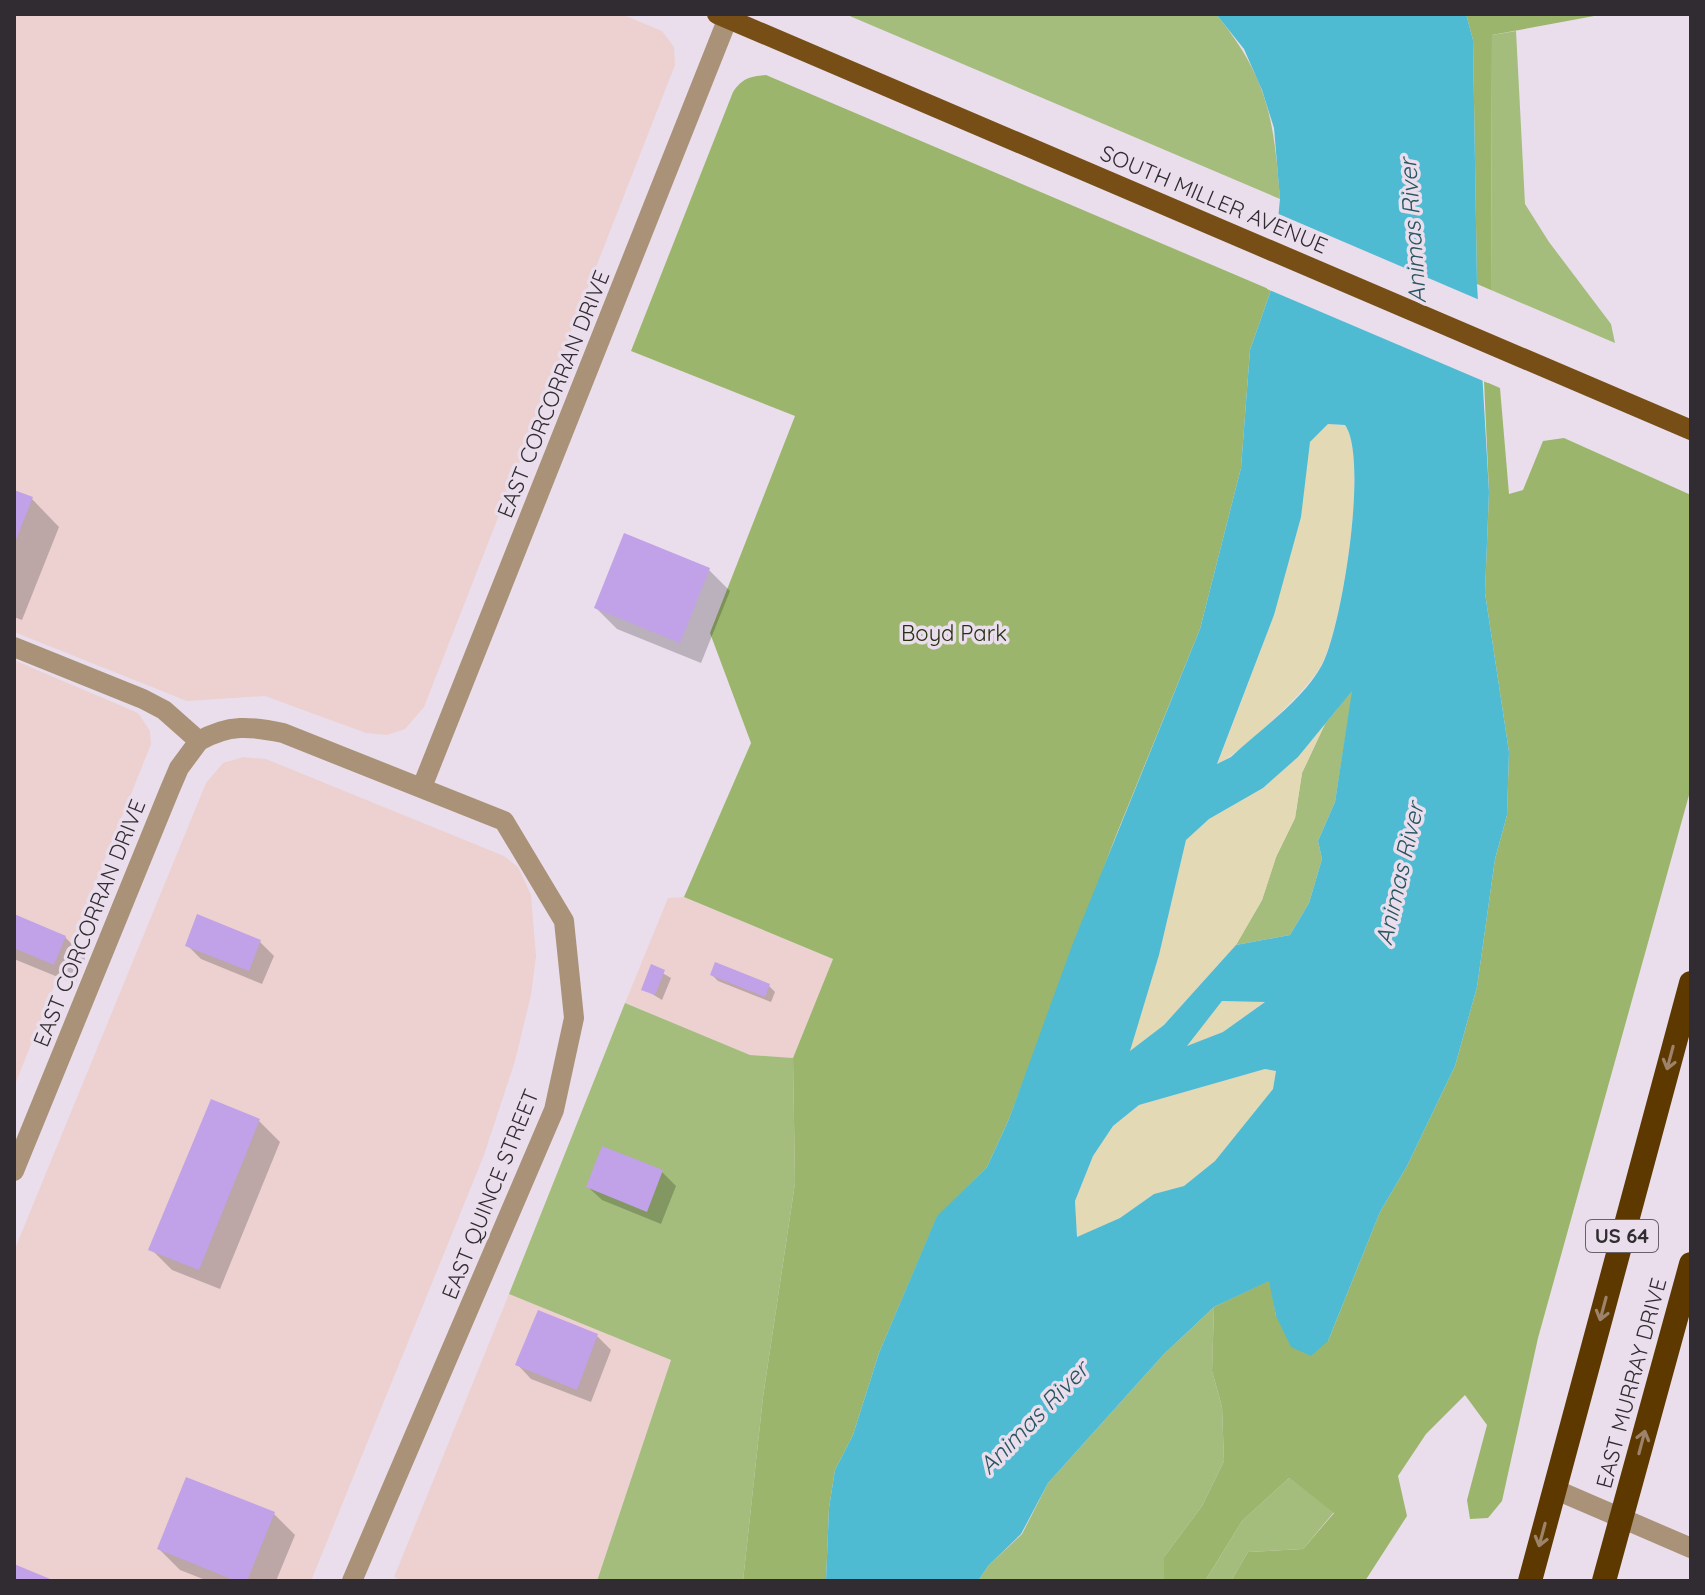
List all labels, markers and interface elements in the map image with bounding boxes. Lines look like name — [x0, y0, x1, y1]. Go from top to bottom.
street label: SOUTH MILLER AVENUE — [1096, 138, 1332, 260]
water label: Animas River — [1392, 155, 1432, 305]
street label: EAST CORCORRAN DRIVE — [491, 266, 615, 522]
park label: Boyd Park — [901, 619, 1007, 647]
street label: EAST CORCORRAN DRIVE — [27, 795, 151, 1051]
water label: Animas River — [1368, 797, 1431, 948]
one-way arrow — [1662, 1045, 1677, 1071]
street label: EAST QUINCE STREET — [435, 1085, 545, 1303]
road number: US 64 — [1586, 1220, 1658, 1252]
street label: EAST MURRAY DRIVE — [1589, 1275, 1673, 1491]
one-way arrow — [1594, 1296, 1609, 1322]
water label: Animas River — [972, 1353, 1096, 1480]
one-way arrow — [1636, 1429, 1651, 1455]
one-way arrow — [1534, 1521, 1549, 1547]

